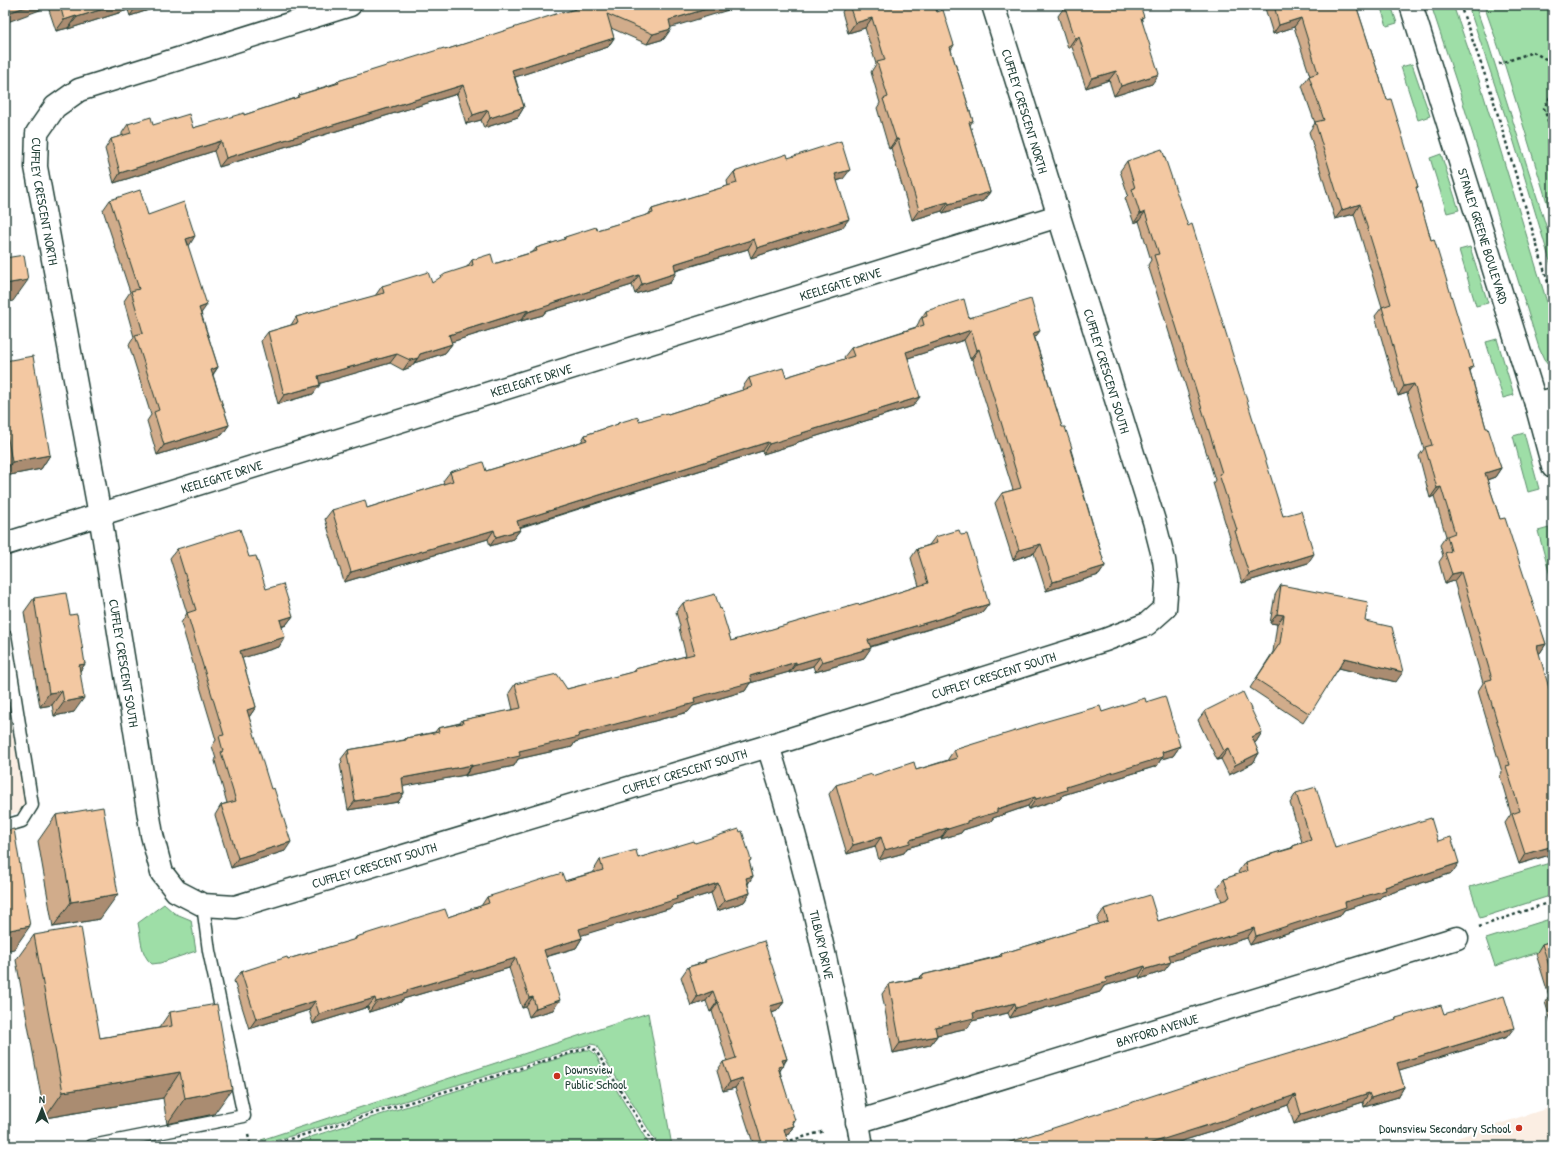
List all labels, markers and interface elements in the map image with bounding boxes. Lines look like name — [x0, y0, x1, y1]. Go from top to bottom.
street label: CUFFLEY CRESCENT NORTH — [998, 47, 1052, 175]
street label: CUFFLEY CRESCENT NORTH — [27, 137, 63, 267]
street label: STANLEY GREENE BOULEVARD — [1454, 166, 1513, 307]
street label: KEELEGATE DRIVE — [797, 263, 884, 305]
street label: CUFFLEY CRESCENT SOUTH — [1079, 306, 1135, 436]
street label: KEELEGATE DRIVE — [488, 359, 574, 401]
street label: KEELEGATE DRIVE — [179, 455, 265, 498]
street label: CUFFLEY CRESCENT SOUTH — [105, 598, 143, 729]
street label: CUFFLEY CRESCENT SOUTH — [929, 647, 1058, 703]
street label: CUFFLEY CRESCENT SOUTH — [620, 744, 749, 799]
street label: CUFFLEY CRESCENT SOUTH — [310, 838, 439, 892]
street label: TILBURY DRIVE — [805, 908, 839, 981]
street label: BAYFORD AVENUE — [1114, 1009, 1201, 1051]
place label: Downsview Public School — [565, 1060, 627, 1093]
marker: Downsview Public School — [552, 1071, 562, 1081]
north arrow — [22, 1089, 62, 1129]
text: N — [39, 1092, 45, 1106]
place label: Downsview Secondary School — [1379, 1119, 1512, 1137]
marker: Downsview Secondary School — [1514, 1123, 1524, 1133]

